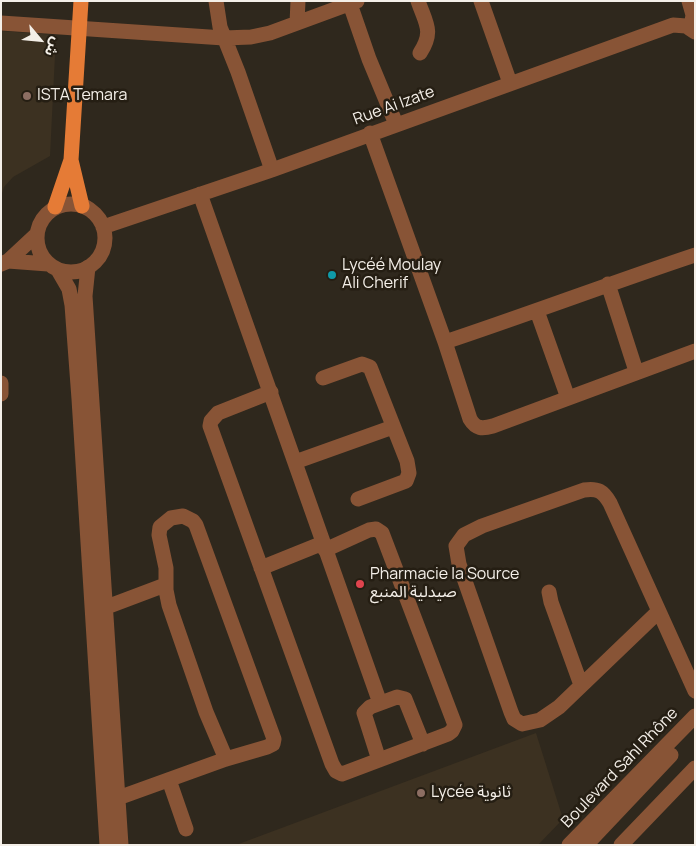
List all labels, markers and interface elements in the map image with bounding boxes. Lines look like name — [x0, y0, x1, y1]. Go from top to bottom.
north arrow — [15, 15, 65, 65]
text: ش — [41, 34, 67, 60]
street label: Rue Ai Izate — [351, 82, 437, 130]
place label: ISTA Temara — [37, 86, 127, 106]
marker: ISTA Temara — [21, 90, 33, 102]
place label: Lycéé Moulay Ali Cherif — [342, 256, 441, 294]
marker: Lycéé Moulay Ali Cherif — [326, 269, 338, 281]
place label: Pharmacie la Source صيدلية المنبع — [370, 565, 519, 603]
marker: Pharmacie la Source صيدلية المنبع — [354, 578, 366, 590]
street label: Boulevard Sahl Rhône — [558, 704, 682, 832]
place label: Lycée ثانوية — [431, 783, 511, 803]
marker: Lycée ثانوية — [415, 787, 427, 799]

